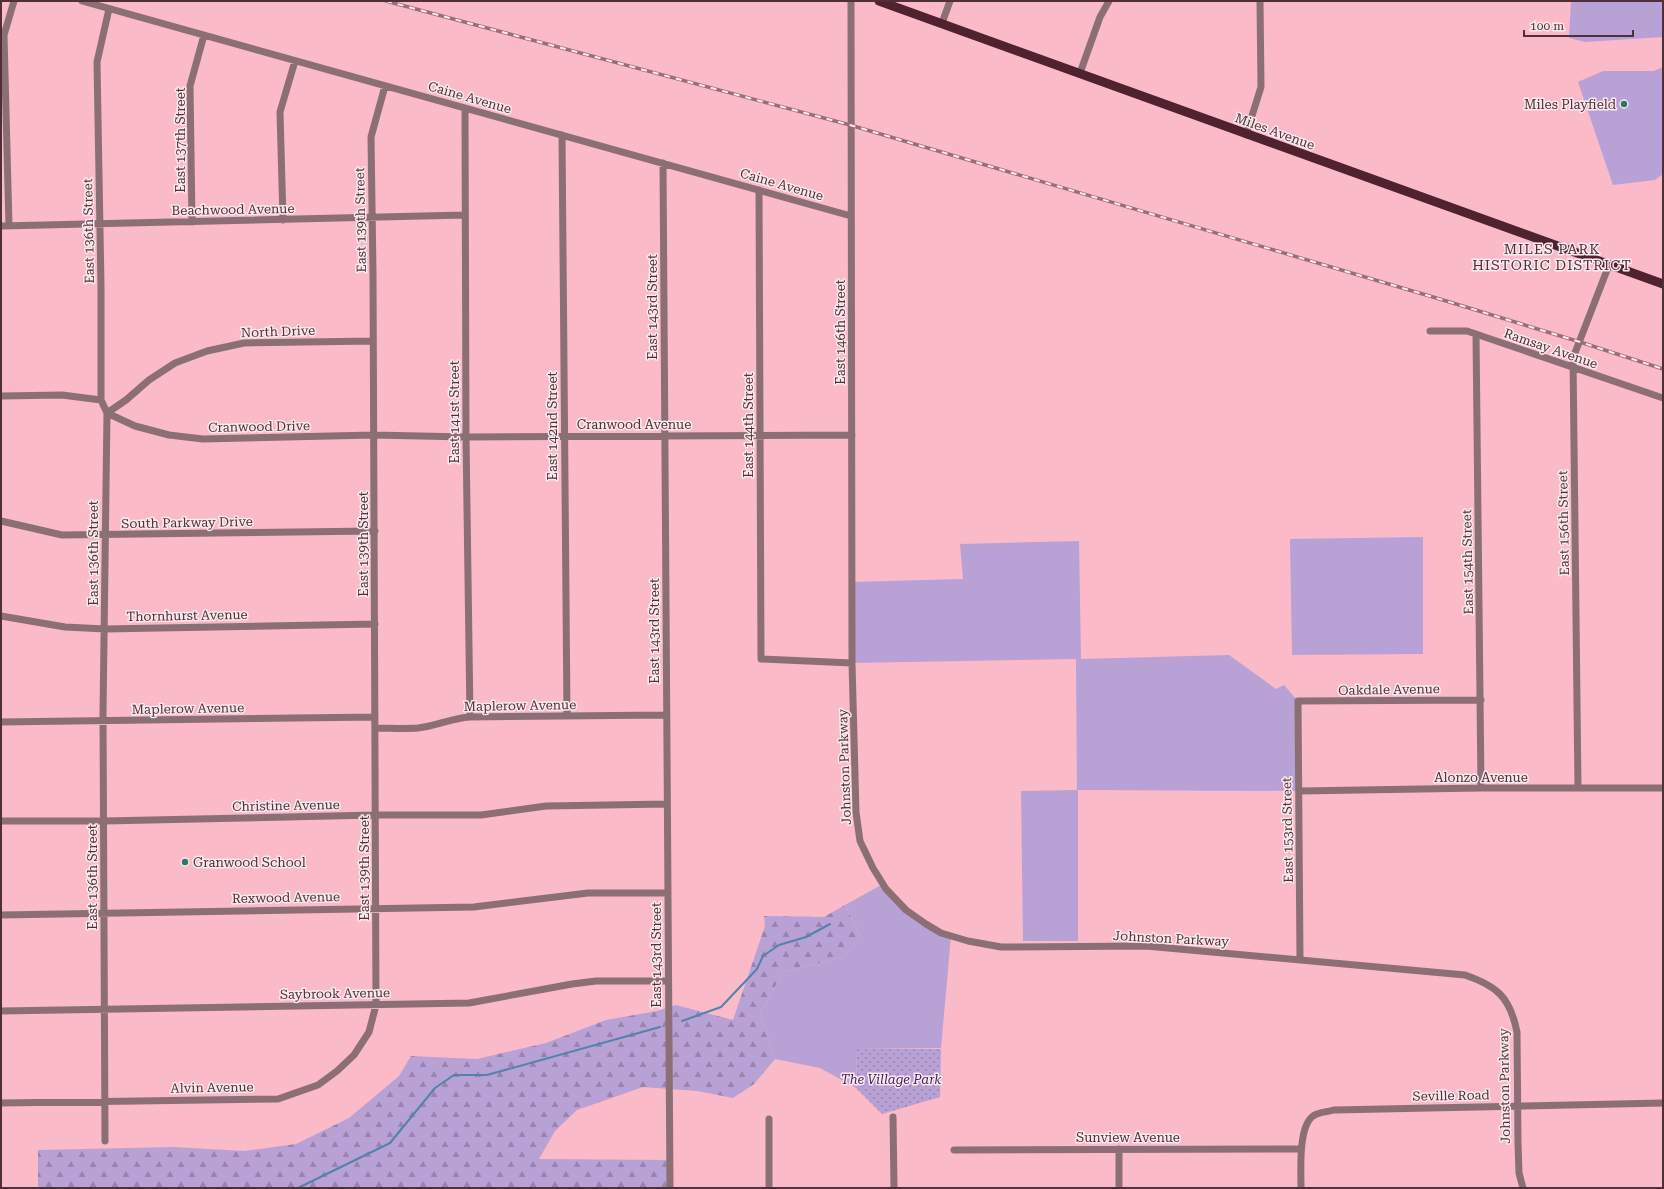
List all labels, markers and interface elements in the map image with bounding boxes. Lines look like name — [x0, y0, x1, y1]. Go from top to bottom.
scale bar — [1524, 12, 1633, 38]
text: 100 m — [1530, 19, 1564, 33]
street label: Caine Avenue — [426, 78, 513, 117]
street label: East 137th Street — [173, 87, 188, 193]
place label: Miles Playfield — [1524, 97, 1617, 112]
marker: Miles Playfield — [1619, 99, 1629, 109]
street label: Miles Avenue — [1233, 110, 1317, 153]
street label: Caine Avenue — [738, 165, 825, 204]
street label: East 139th Street — [352, 167, 369, 273]
street label: East 136th Street — [80, 178, 97, 284]
street label: Beachwood Avenue — [171, 201, 295, 218]
district label: MILES PARK HISTORIC DISTRICT — [1472, 241, 1632, 273]
street label: East 143rd Street — [645, 254, 660, 360]
street label: East 146th Street — [833, 279, 848, 385]
street label: North Drive — [241, 323, 315, 340]
street label: Ramsay Avenue — [1502, 325, 1600, 372]
street label: East 141st Street — [447, 360, 462, 464]
street label: East 142nd Street — [545, 371, 560, 480]
street label: East 144th Street — [741, 372, 756, 478]
street label: Cranwood Avenue — [577, 417, 691, 432]
street label: Cranwood Drive — [208, 418, 310, 435]
street label: East 156th Street — [1555, 470, 1572, 576]
street label: East 139th Street — [356, 491, 371, 597]
street label: East 136th Street — [86, 500, 101, 606]
street label: East 154th Street — [1459, 509, 1476, 615]
street label: South Parkway Drive — [121, 514, 253, 531]
street label: East 143rd Street — [647, 578, 662, 684]
street label: Thornhurst Avenue — [126, 607, 248, 624]
street label: Oakdale Avenue — [1338, 681, 1440, 698]
street label: Maplerow Avenue — [464, 697, 576, 714]
street label: Maplerow Avenue — [132, 700, 244, 717]
street label: Johnston Parkway — [835, 708, 854, 825]
street label: Alonzo Avenue — [1434, 770, 1528, 785]
street label: East 153rd Street — [1279, 777, 1296, 883]
street label: Christine Avenue — [232, 797, 340, 814]
street label: East 139th Street — [357, 815, 372, 921]
street label: East 136th Street — [85, 824, 100, 930]
place label: Granwood School — [193, 855, 306, 870]
marker: Granwood School — [180, 857, 190, 867]
street label: Rexwood Avenue — [232, 889, 340, 906]
street label: East 143rd Street — [649, 902, 664, 1008]
street label: Johnston Parkway — [1113, 928, 1230, 949]
street label: Saybrook Avenue — [280, 985, 390, 1002]
street label: Johnston Parkway — [1496, 1028, 1513, 1144]
park label: The Village Park — [841, 1072, 942, 1087]
street label: Alvin Avenue — [170, 1079, 254, 1096]
street label: Seville Road — [1412, 1087, 1490, 1104]
street label: Sunview Avenue — [1076, 1130, 1180, 1145]

